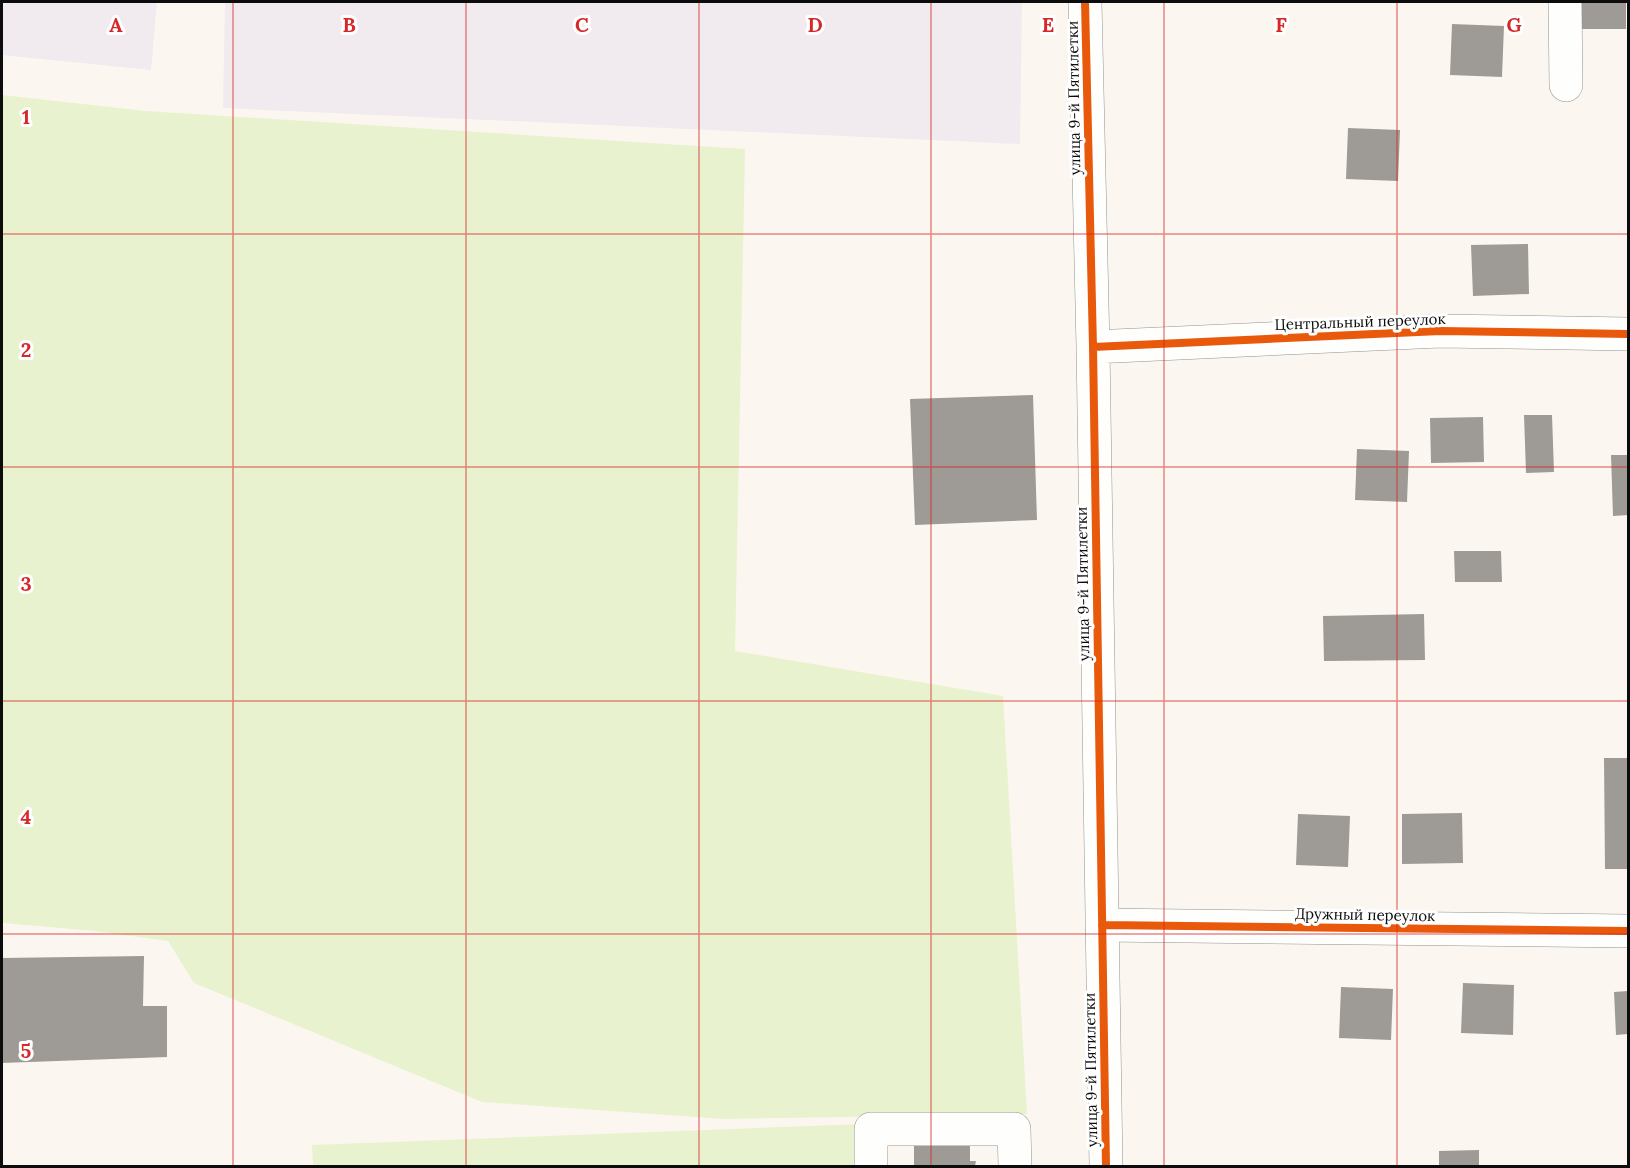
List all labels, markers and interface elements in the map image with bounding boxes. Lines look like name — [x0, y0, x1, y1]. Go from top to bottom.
text: A — [109, 12, 123, 37]
text: B — [342, 12, 356, 37]
text: C — [575, 12, 589, 37]
text: D — [807, 12, 823, 37]
text: E — [1042, 12, 1054, 37]
text: F — [1275, 12, 1287, 37]
text: G — [1506, 12, 1522, 37]
street label: улица 9-й Пятилетки — [1063, 20, 1084, 176]
text: 1 — [22, 104, 30, 129]
street label: Центральный переулок — [1274, 309, 1446, 334]
text: 2 — [21, 337, 31, 362]
street label: улица 9-й Пятилетки — [1072, 506, 1093, 662]
text: 3 — [20, 571, 32, 596]
text: 4 — [21, 804, 32, 829]
street label: Дружный переулок — [1295, 904, 1435, 925]
street label: улица 9-й Пятилетки — [1080, 992, 1101, 1148]
text: 5 — [21, 1038, 32, 1063]

